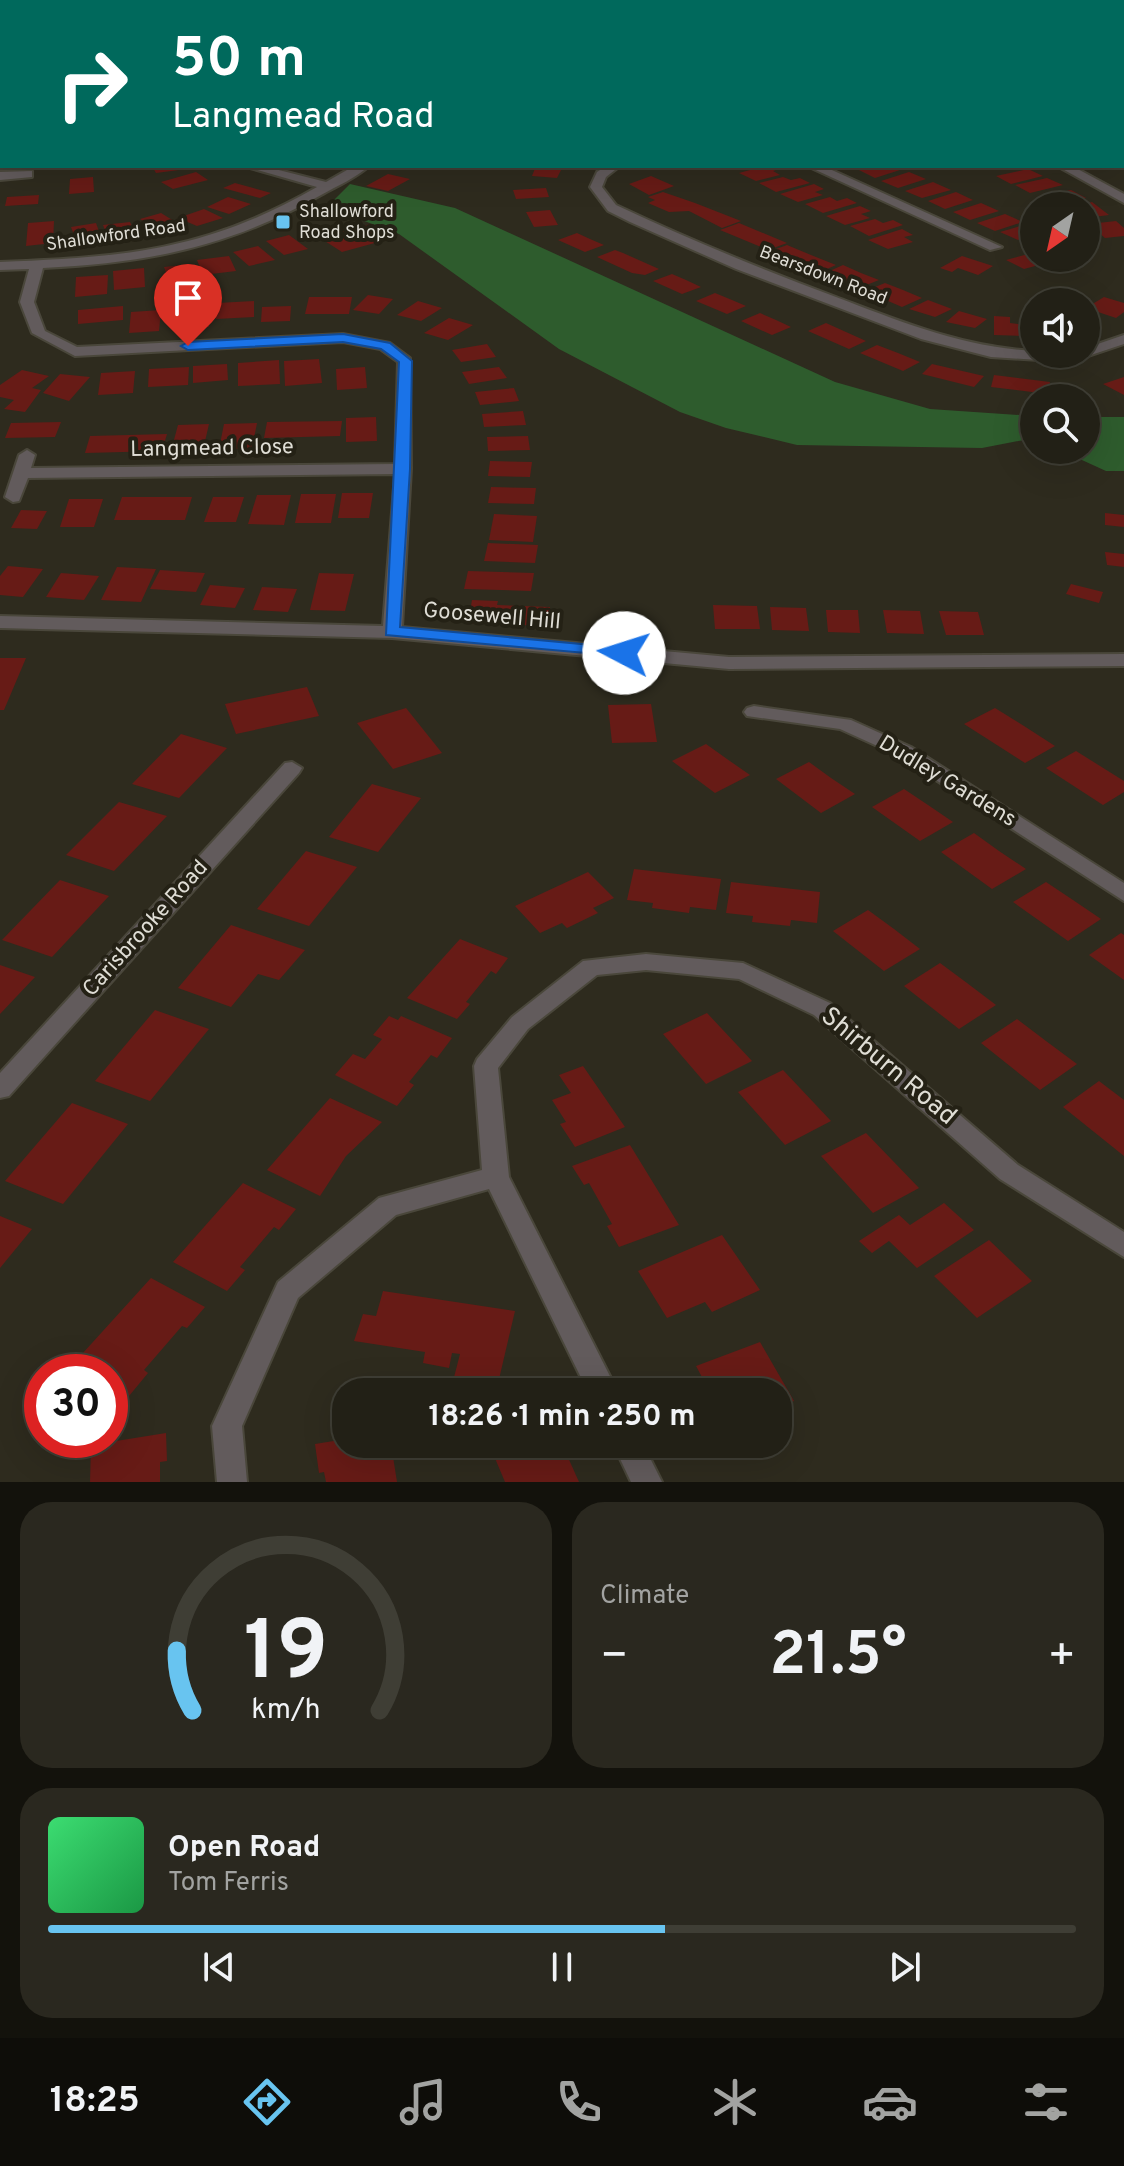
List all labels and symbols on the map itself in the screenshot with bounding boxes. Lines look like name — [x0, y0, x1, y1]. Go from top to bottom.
north arrow — [1020, 192, 1100, 272]
place label: Shallowford Road Shops — [299, 201, 394, 245]
marker: Shallowford Road Shops — [274, 213, 292, 231]
street label: Shallowford Road — [45, 215, 187, 257]
street label: Bearsdown Road — [756, 241, 890, 311]
pin — [154, 264, 222, 346]
street label: Langmead Close — [130, 434, 294, 464]
street label: Goosewell Hill — [422, 598, 562, 636]
position arrow — [582, 611, 666, 695]
street label: Dudley Gardens — [873, 730, 1021, 834]
street label: Carisbrooke Road — [78, 855, 214, 1003]
street label: Shirburn Road — [813, 1001, 963, 1133]
speed limit sign: 30 — [24, 1354, 128, 1458]

